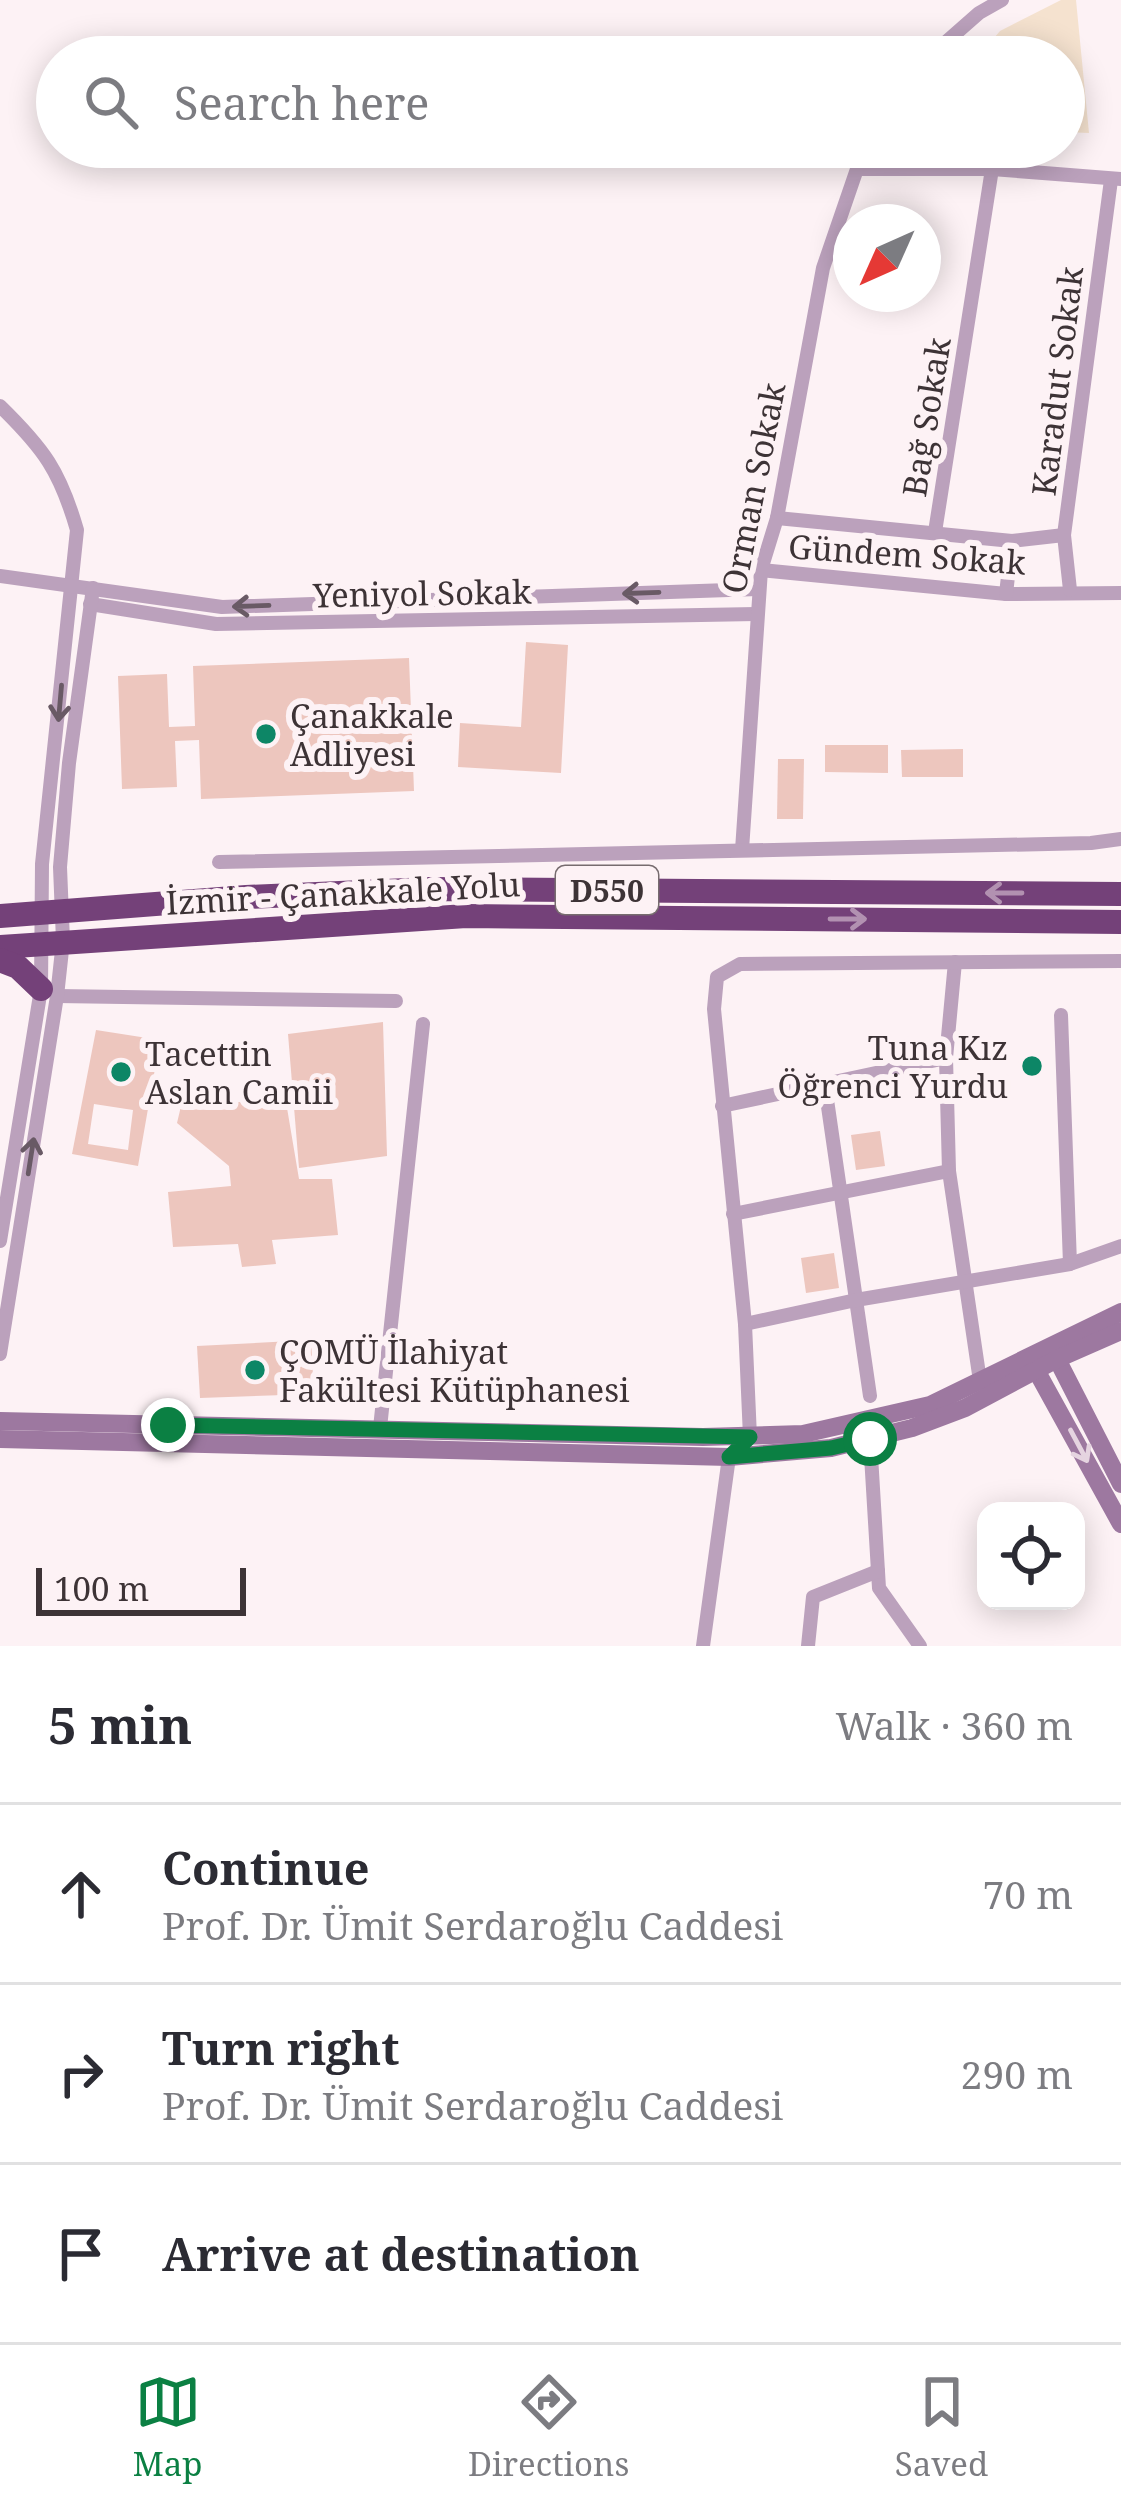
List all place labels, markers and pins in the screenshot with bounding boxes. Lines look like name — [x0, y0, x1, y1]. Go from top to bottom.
place label: Çanakkale Adliyesi — [290, 693, 454, 776]
marker: Çanakkale Adliyesi — [253, 721, 279, 747]
place label: Tuna Kız Öğrenci Yurdu — [778, 1025, 1008, 1108]
place label: Tacettin Aslan Camii — [145, 1031, 333, 1114]
marker: Tuna Kız Öğrenci Yurdu — [1019, 1053, 1045, 1079]
marker: Tacettin Aslan Camii — [108, 1059, 134, 1085]
place label: ÇOMÜ İlahiyat Fakültesi Kütüphanesi — [279, 1329, 630, 1412]
marker: ÇOMÜ İlahiyat Fakültesi Kütüphanesi — [242, 1357, 268, 1383]

